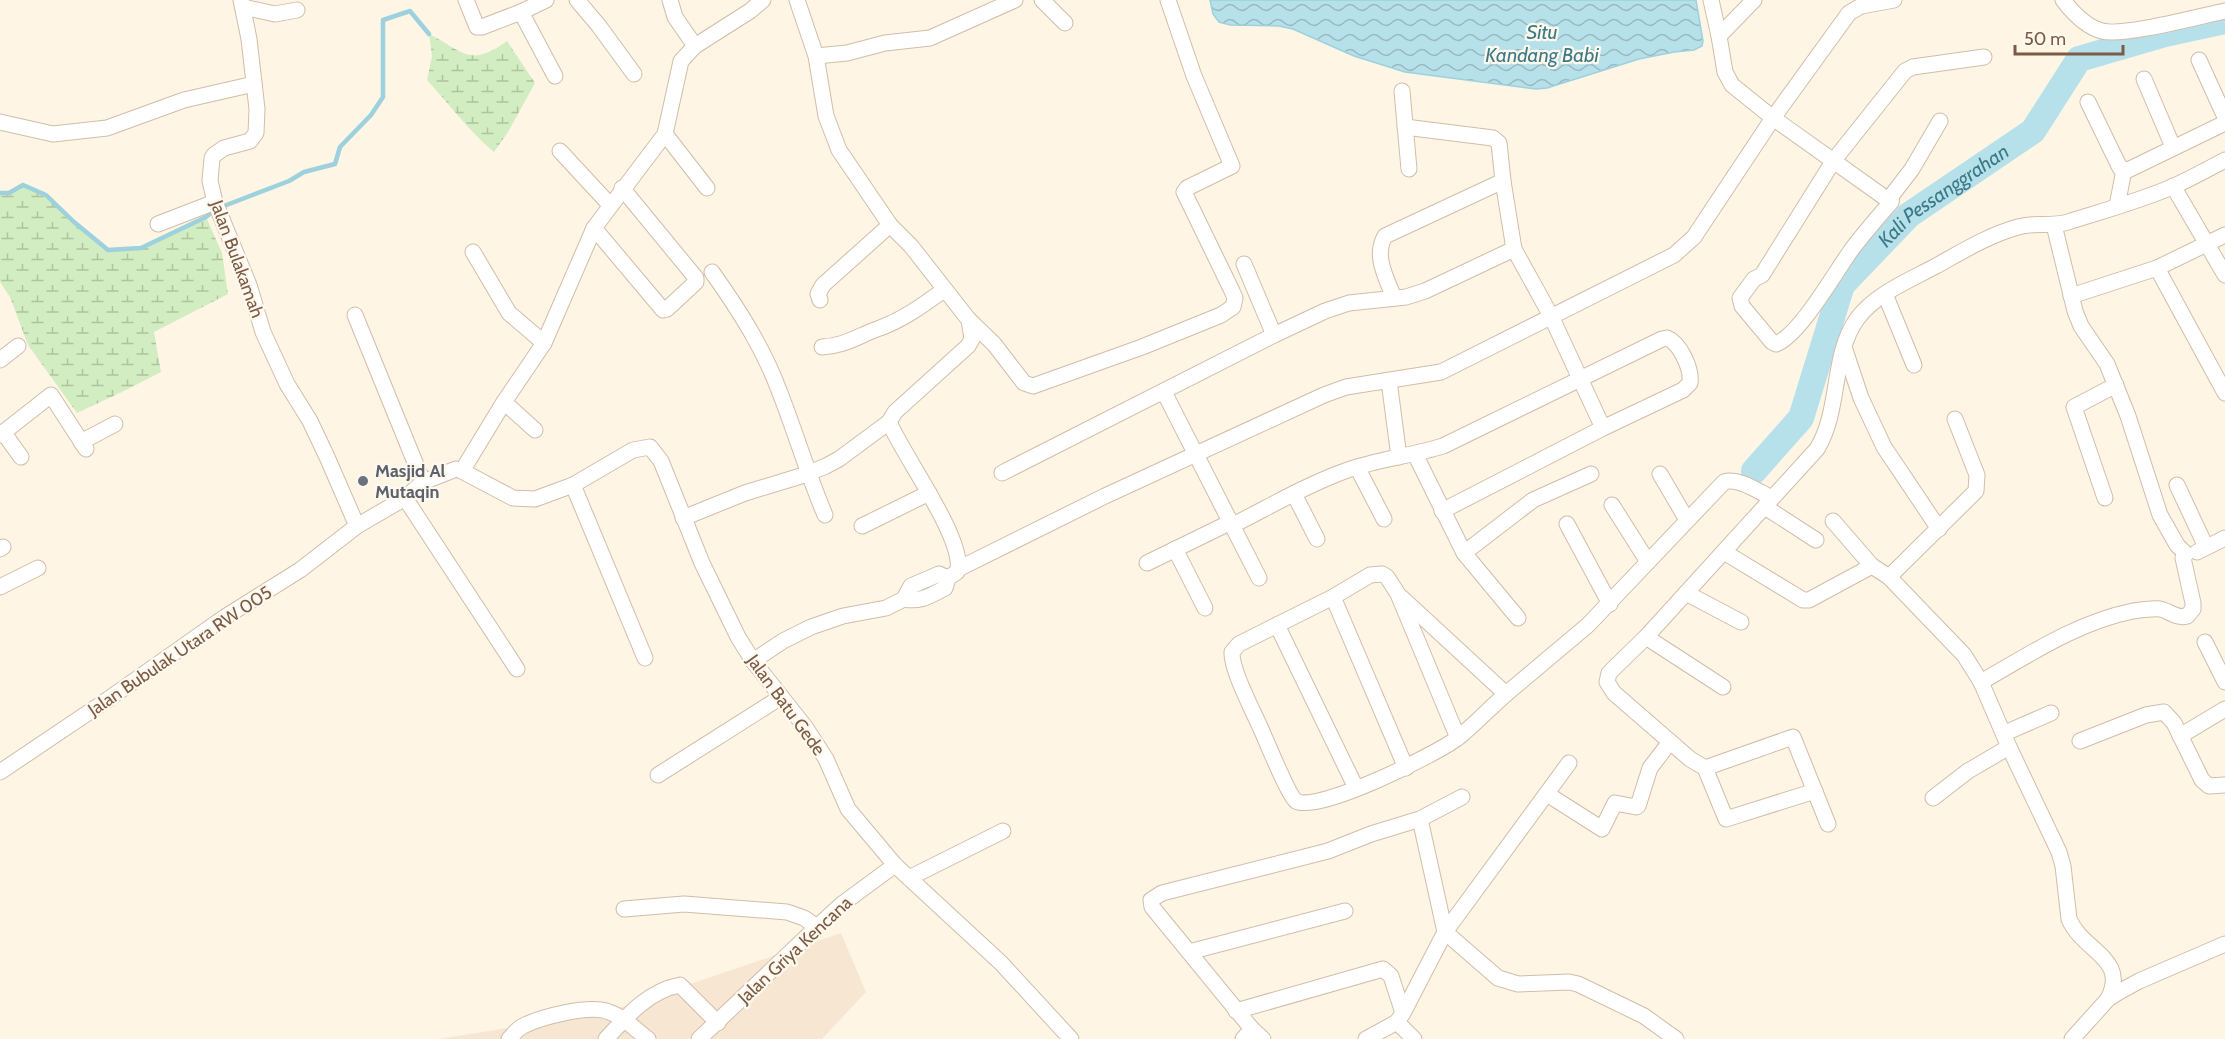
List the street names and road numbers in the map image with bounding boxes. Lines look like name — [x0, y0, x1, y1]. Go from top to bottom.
street label: Jalan Bulakamah — [205, 196, 269, 321]
street label: Jalan Bubulak Utara RW 005 — [83, 581, 276, 721]
street label: Jalan Batu Gede — [741, 649, 830, 760]
street label: Jalan Griya Kencana — [733, 891, 857, 1009]

